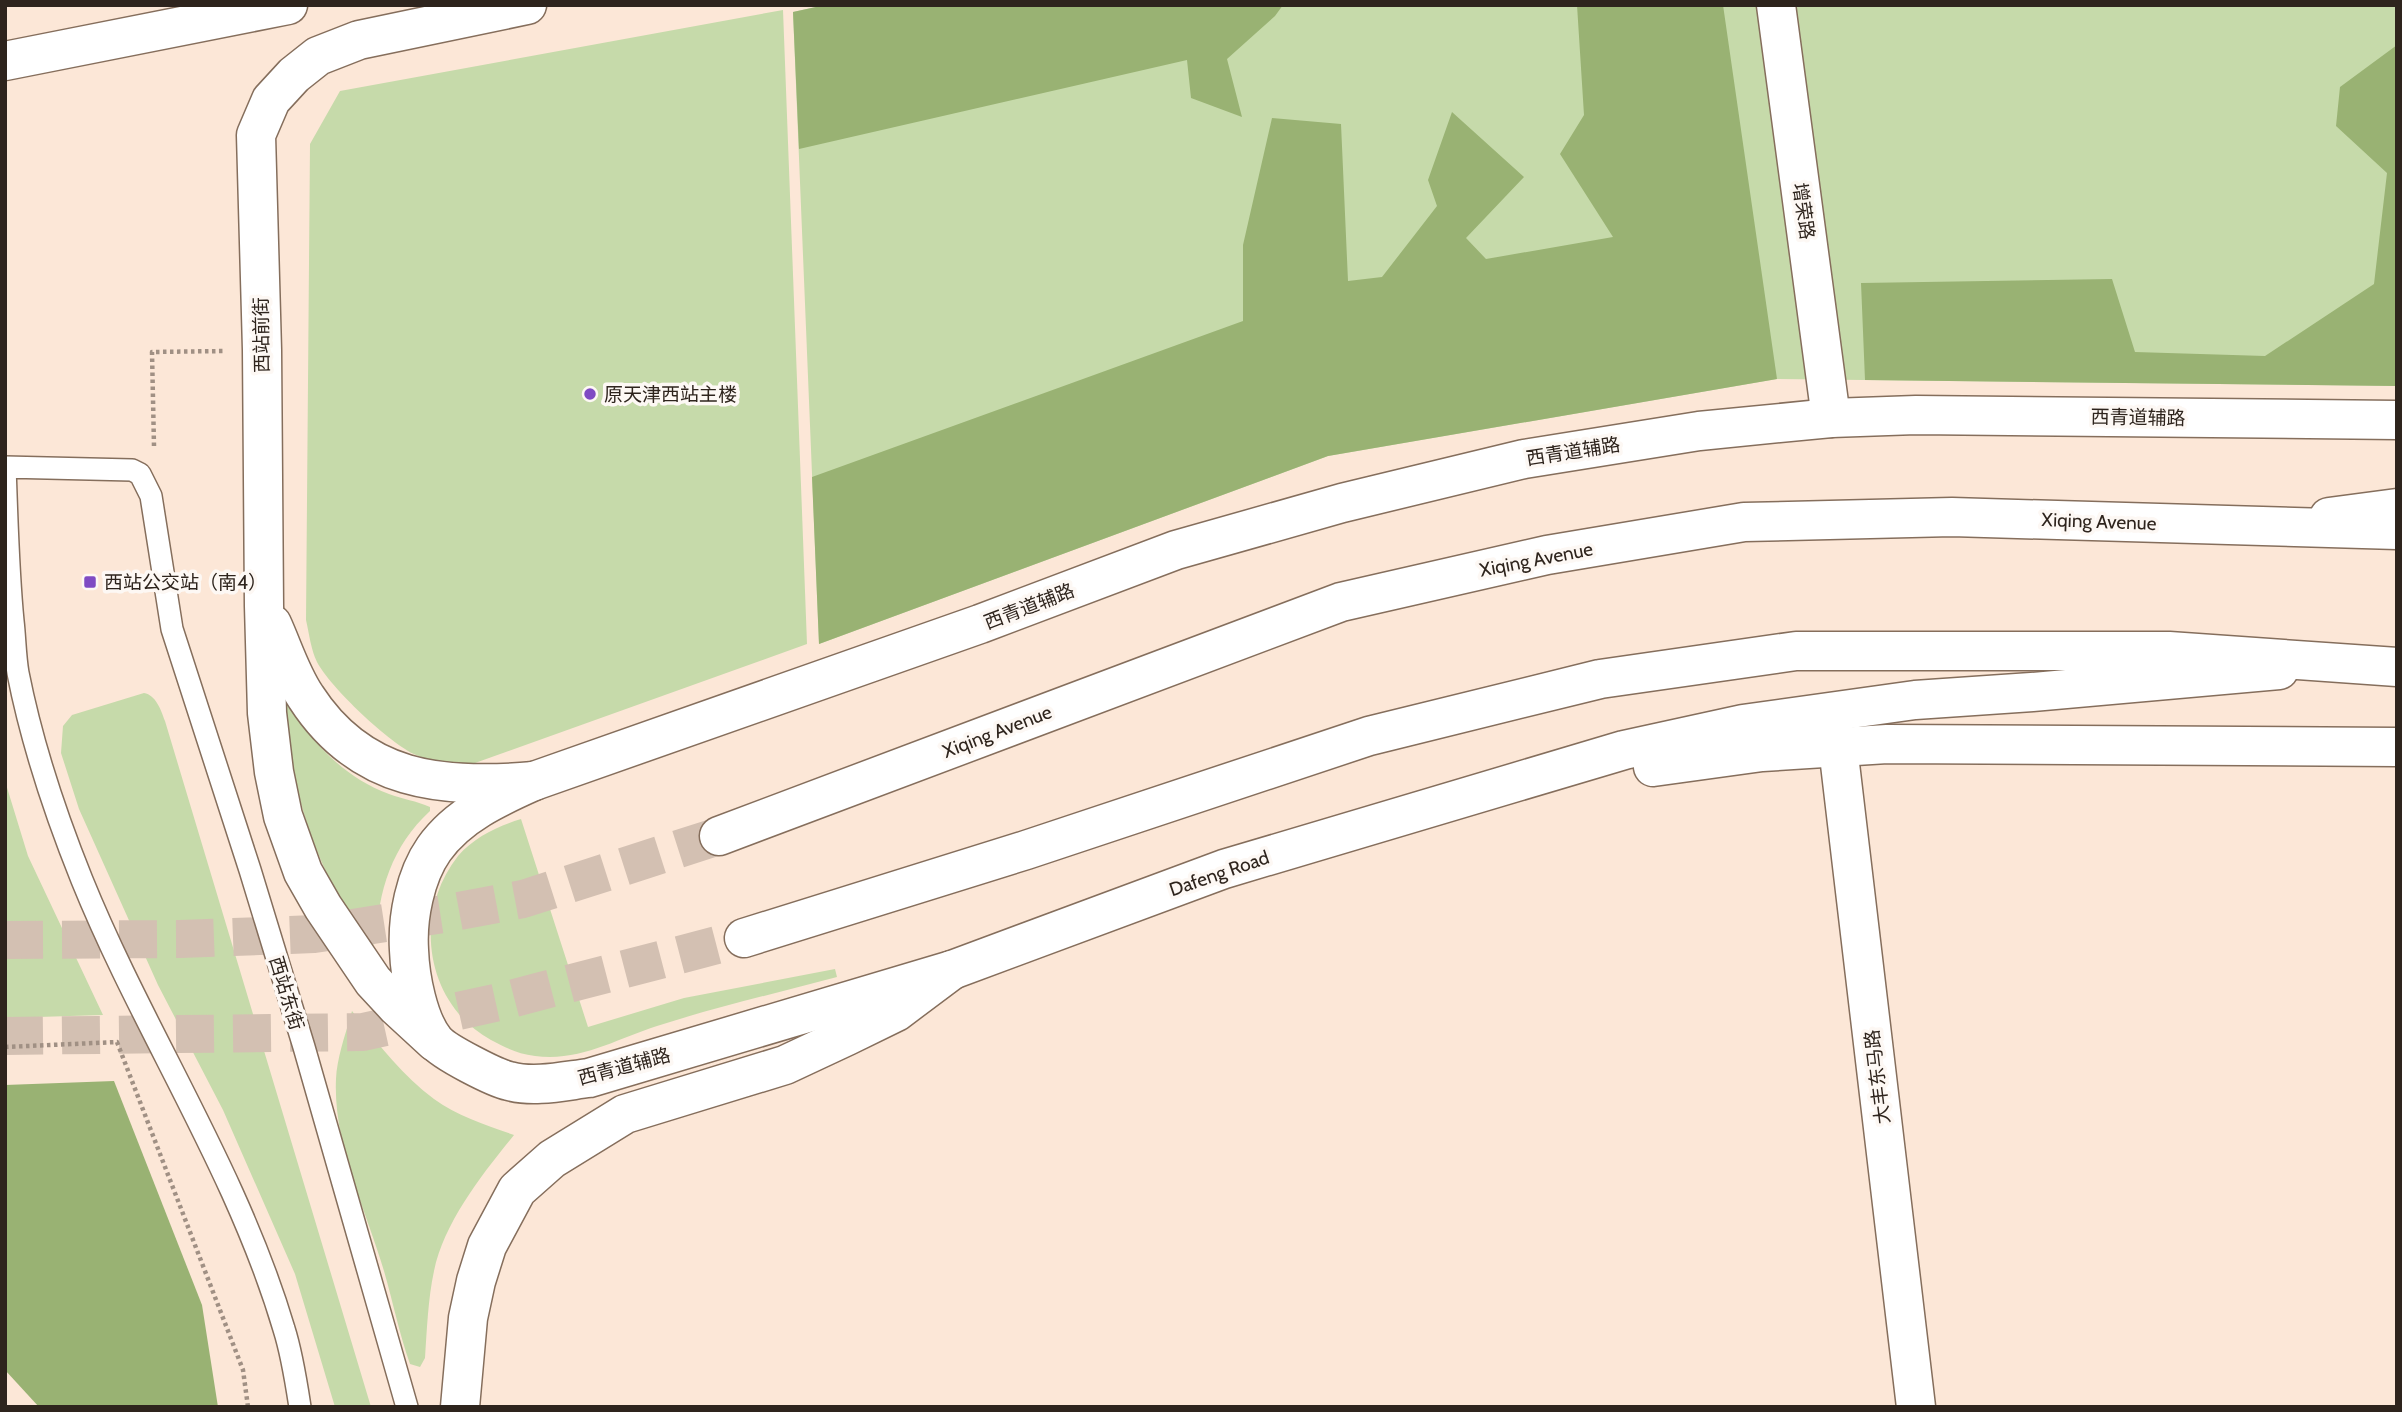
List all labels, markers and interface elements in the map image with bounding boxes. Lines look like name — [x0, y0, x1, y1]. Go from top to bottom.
street label: 增荣路 — [1788, 181, 1819, 241]
street label: 西站前街 — [249, 297, 274, 373]
place label: 原天津西站主楼 — [604, 383, 737, 406]
marker: 原天津西站主楼 — [582, 386, 598, 402]
street label: 西青道辅路 — [2090, 405, 2186, 430]
street label: 西青道辅路 — [1524, 433, 1622, 470]
street label: Xiqing Avenue — [2041, 508, 2157, 535]
street label: Xiqing Avenue — [1477, 537, 1595, 582]
place label: 西站公交站（南4） — [104, 571, 267, 594]
marker: 西站公交站（南4） — [82, 574, 98, 590]
street label: 西青道辅路 — [981, 579, 1078, 634]
street label: Xiqing Avenue — [939, 700, 1055, 763]
street label: Dafeng Road — [1166, 846, 1272, 901]
street label: 西站东街 — [264, 953, 309, 1033]
street label: 大丰东马路 — [1860, 1028, 1895, 1125]
street label: 西青道辅路 — [575, 1043, 673, 1090]

